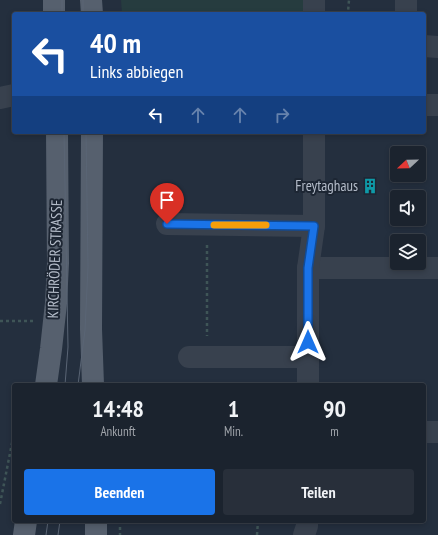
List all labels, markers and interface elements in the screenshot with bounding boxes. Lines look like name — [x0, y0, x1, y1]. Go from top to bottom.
text: 40 m — [90, 24, 141, 61]
icon: left — [24, 28, 76, 80]
text: Links abbiegen — [90, 60, 183, 83]
icon: left — [145, 104, 167, 126]
icon: ahead — [187, 104, 209, 126]
icon: ahead — [229, 104, 251, 126]
icon: right — [271, 104, 293, 126]
north arrow — [390, 146, 426, 182]
map controls — [390, 146, 426, 270]
place label: Freytaghaus — [295, 176, 358, 195]
building icon: Freytaghaus — [361, 177, 379, 195]
pin — [150, 183, 184, 224]
icon: arrive — [156, 189, 178, 211]
button: sound — [390, 190, 426, 226]
street label: KIRCHRÖDER STRASSE — [43, 199, 66, 319]
button: layers — [390, 234, 426, 270]
position arrow — [287, 321, 329, 363]
text: 14:48 — [92, 393, 144, 424]
text: 1 — [228, 393, 239, 424]
text: 90 — [323, 393, 346, 424]
text: Ankunft — [100, 423, 135, 440]
text: Min. — [224, 423, 243, 440]
text: m — [330, 423, 339, 440]
button: Beenden — [24, 469, 215, 515]
button: Teilen — [223, 469, 414, 515]

